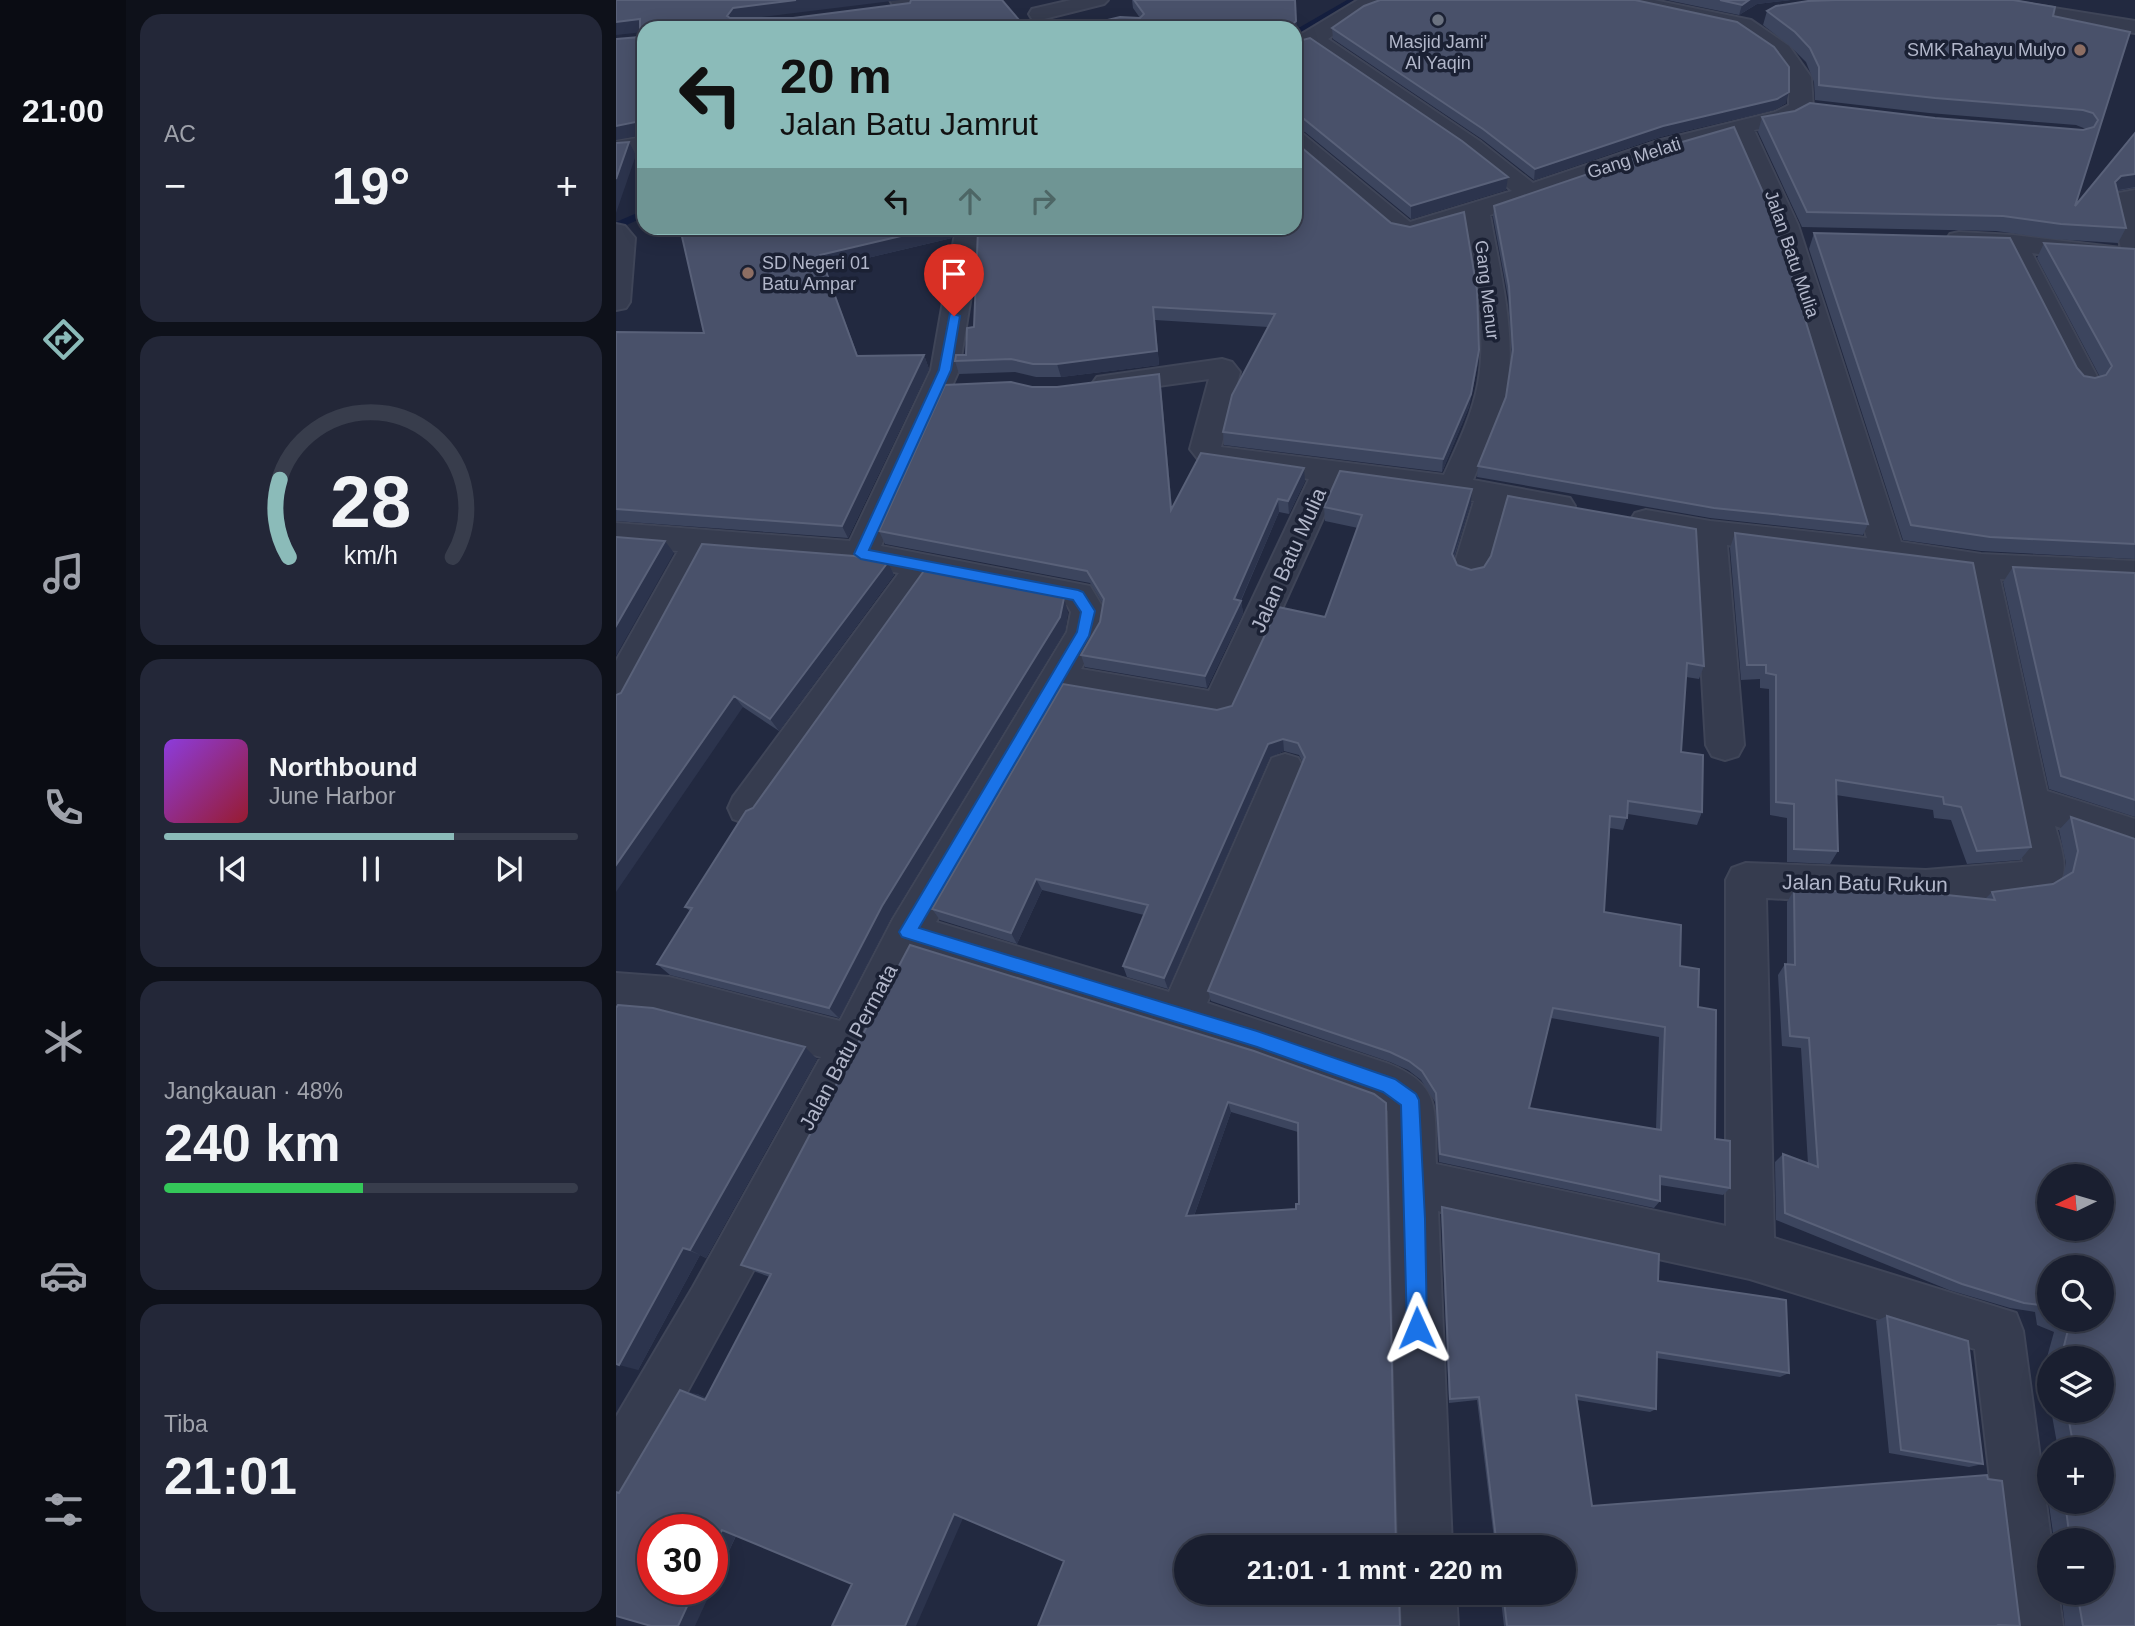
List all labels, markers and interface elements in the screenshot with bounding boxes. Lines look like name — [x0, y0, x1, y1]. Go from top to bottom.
marker: Masjid Jami' Al Yaqin — [1430, 12, 1446, 28]
place label: Masjid Jami' Al Yaqin — [1389, 32, 1487, 73]
place label: SMK Rahayu Mulyo — [1907, 40, 2066, 60]
marker: SMK Rahayu Mulyo — [2072, 42, 2088, 58]
icon: left — [665, 49, 756, 140]
text: 20 m — [780, 49, 892, 103]
text: 21:00 — [22, 93, 104, 129]
text: Jalan Batu Jamrut — [780, 106, 1038, 142]
text: AC — [164, 121, 196, 147]
street label: Gang Melati — [1585, 133, 1683, 183]
text: 19° — [332, 157, 410, 215]
text: − — [164, 165, 186, 207]
text: + — [556, 165, 578, 207]
icon: left — [878, 182, 916, 220]
icon: ahead — [951, 182, 989, 220]
icon: right — [1024, 182, 1062, 220]
street label: Jalan Batu Mulia — [1761, 188, 1823, 321]
street label: Gang Menur — [1471, 239, 1503, 341]
pin — [924, 244, 984, 316]
place label: SD Negeri 01 Batu Ampar — [762, 253, 870, 294]
icon: arrive — [935, 255, 973, 293]
marker: SD Negeri 01 Batu Ampar — [740, 265, 756, 281]
icon: directions — [39, 315, 88, 364]
text: 28 — [331, 461, 411, 542]
street label: Jalan Batu Mulia — [1246, 484, 1330, 636]
text: km/h — [344, 540, 398, 568]
icon: music — [39, 549, 88, 598]
text: Northbound — [269, 752, 418, 782]
icon: phone — [39, 783, 88, 832]
text: June Harbor — [269, 783, 396, 809]
icon: previous — [214, 850, 252, 888]
icon: pause — [352, 850, 390, 888]
icon: next — [490, 850, 528, 888]
street label: Jalan Batu Rukun — [1782, 870, 1948, 896]
street label: Jalan Batu Permata — [795, 960, 902, 1134]
icon: climate — [39, 1017, 88, 1066]
text: Jangkauan · 48% — [164, 1078, 343, 1104]
text: 240 km — [164, 1114, 340, 1172]
north arrow — [2037, 1164, 2114, 1241]
map controls — [2037, 1164, 2114, 1605]
icon: car — [39, 1251, 88, 1300]
button: search — [2037, 1255, 2114, 1332]
position arrow — [1380, 1291, 1454, 1365]
button: layers — [2037, 1346, 2114, 1423]
text: Tiba — [164, 1411, 208, 1437]
button: + — [2037, 1437, 2114, 1514]
text: 21:01 — [164, 1447, 297, 1505]
icon: filters — [39, 1485, 88, 1534]
speed limit sign: 30 — [637, 1514, 728, 1605]
button: − — [2037, 1528, 2114, 1605]
text: 21:01 · 1 mnt · 220 m — [1247, 1555, 1503, 1585]

